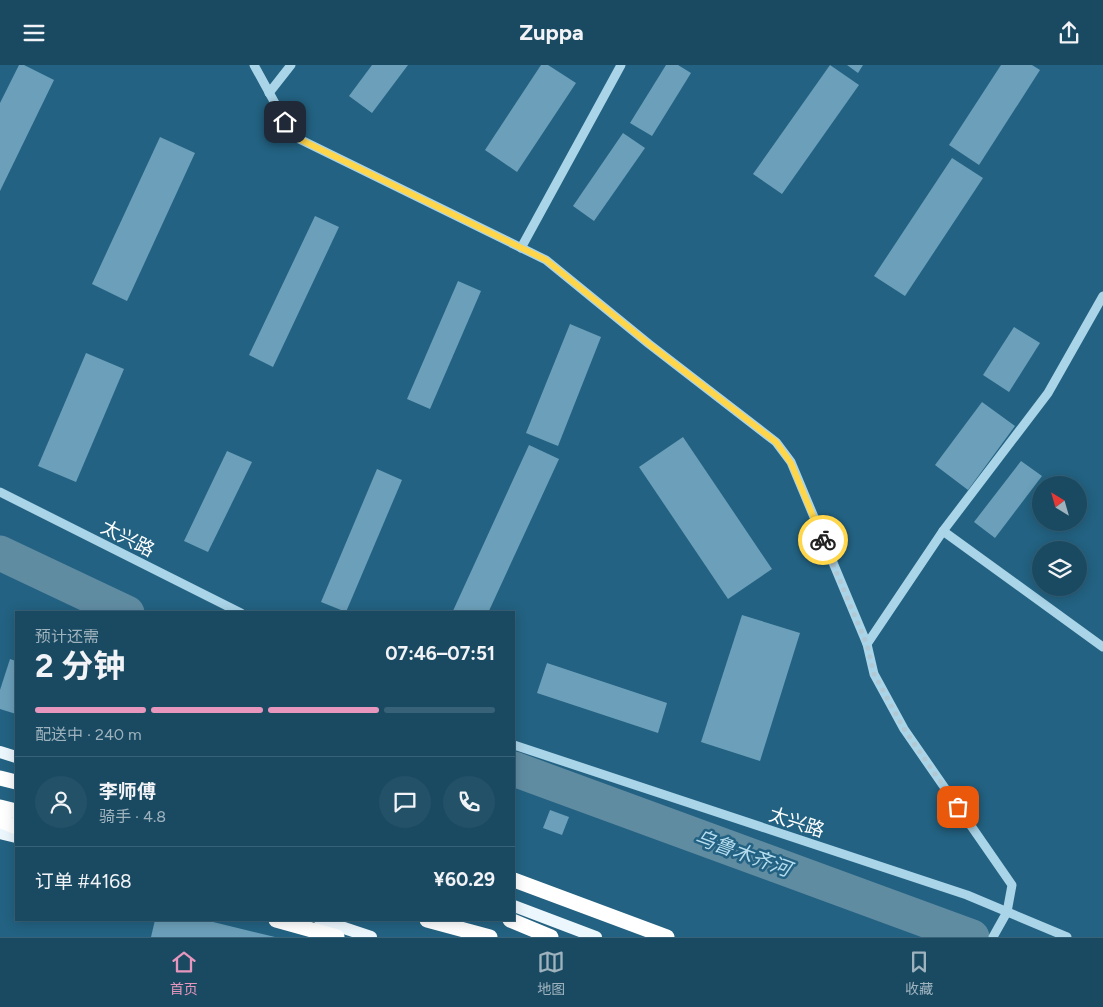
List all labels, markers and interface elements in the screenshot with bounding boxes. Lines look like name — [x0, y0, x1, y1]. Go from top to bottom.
icon: menu — [20, 19, 48, 47]
text: Zuppa — [519, 19, 584, 46]
icon: share — [1055, 19, 1083, 47]
pin — [264, 101, 306, 143]
icon: home — [271, 108, 299, 136]
north arrow — [1032, 476, 1088, 531]
map controls — [1032, 476, 1087, 596]
street label: 太兴路 — [97, 515, 158, 562]
courier — [798, 515, 848, 565]
icon: bike — [809, 526, 837, 554]
button: layers — [1032, 541, 1087, 596]
text: 预计还需 — [35, 627, 99, 646]
text: 07:46–07:51 — [385, 642, 495, 665]
text: 2 分钟 — [35, 647, 125, 685]
text: 配送中 · 240 m — [35, 725, 142, 744]
button: person — [35, 776, 87, 828]
button: chat — [379, 776, 431, 828]
button: phone — [443, 776, 495, 828]
text: 李师傅 — [99, 780, 156, 803]
pin — [937, 786, 979, 828]
icon: bag — [944, 793, 972, 821]
street label: 太兴路 — [766, 803, 828, 842]
text: 骑手 · 4.8 — [99, 807, 166, 826]
water label: 乌鲁木齐河 — [692, 825, 798, 883]
text: ¥60.29 — [434, 868, 495, 891]
text: 订单 #4168 — [35, 870, 132, 893]
tab: 首页 — [170, 948, 198, 998]
tab: 地图 — [537, 948, 565, 998]
tab: 收藏 — [905, 948, 933, 998]

